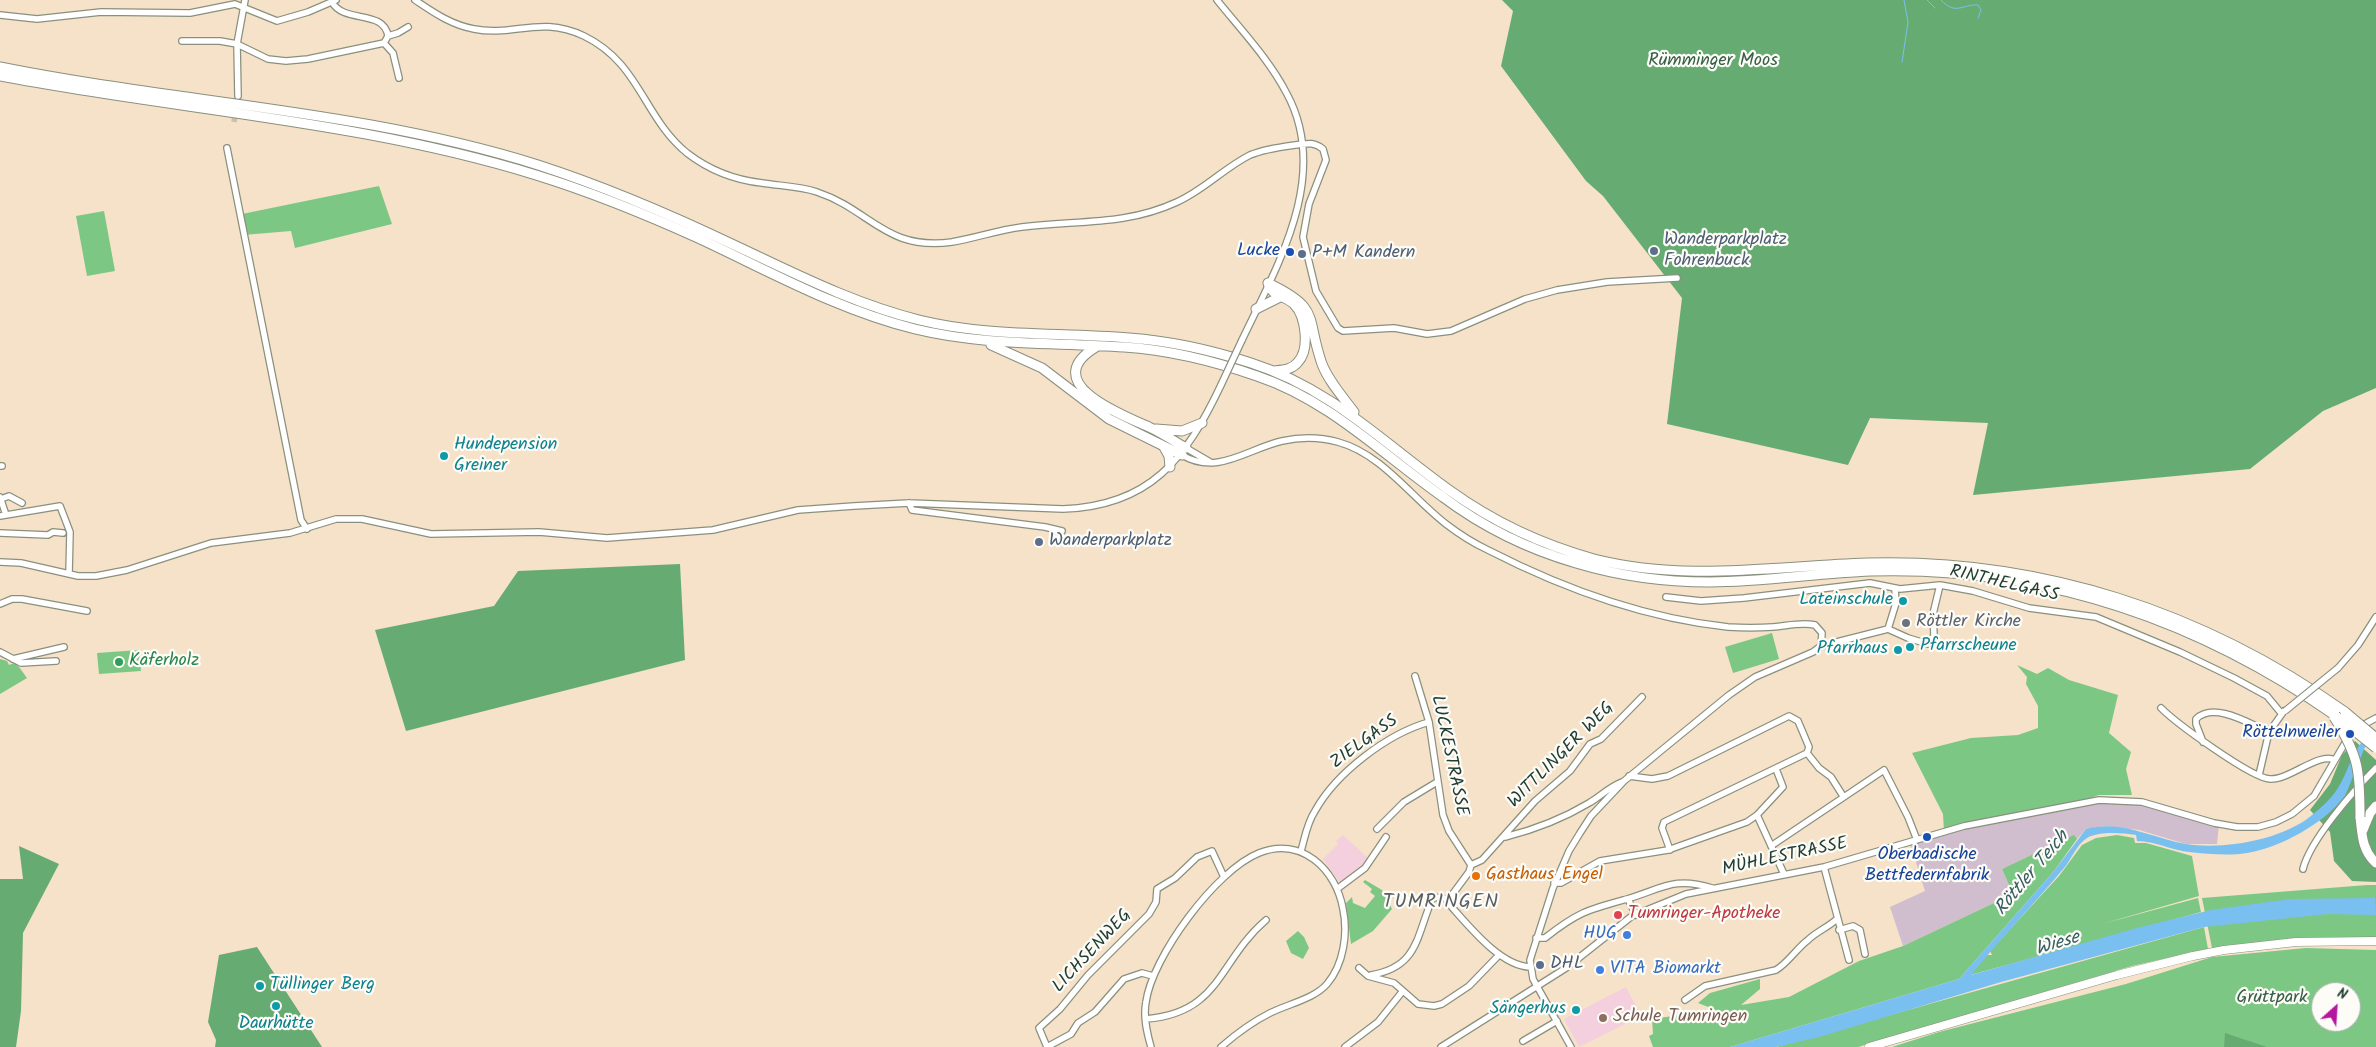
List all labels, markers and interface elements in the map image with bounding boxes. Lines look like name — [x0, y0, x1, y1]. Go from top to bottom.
park label: Rümminger Moos — [1648, 51, 1778, 73]
place label: Wanderparkplatz Fohrenbuck — [1664, 230, 1787, 272]
place label: Lucke — [1237, 241, 1280, 263]
place label: P+M Kandern — [1312, 243, 1415, 265]
marker: Wanderparkplatz Fohrenbuck — [1648, 245, 1660, 257]
marker: Lucke — [1284, 246, 1296, 258]
marker: P+M Kandern — [1296, 248, 1308, 260]
place label: Hundepension Greiner — [454, 435, 557, 478]
marker: Hundepension Greiner — [438, 450, 450, 462]
place label: Wanderparkplatz — [1049, 531, 1172, 553]
marker: Wanderparkplatz — [1033, 536, 1045, 548]
street label: RINTHELGASS — [1947, 562, 2061, 608]
place label: Lateinschule — [1799, 590, 1893, 612]
marker: Lateinschule — [1897, 595, 1909, 607]
place label: Röttler Kirche — [1916, 612, 2021, 634]
marker: Röttler Kirche — [1900, 617, 1912, 629]
place label: Pfarrscheune — [1920, 636, 2017, 658]
place label: Pfarrhaus — [1817, 639, 1888, 661]
marker: Pfarrscheune — [1904, 641, 1916, 653]
marker: Pfarrhaus — [1892, 644, 1904, 656]
place label: Käferholz — [129, 651, 199, 673]
marker: Käferholz — [113, 656, 125, 668]
street label: LUCKESTRASSE — [1425, 694, 1471, 818]
street label: WITTLINGER WEG — [1504, 698, 1620, 814]
street label: ZIELGASS — [1327, 711, 1403, 775]
place label: Röttelnweiler — [2242, 723, 2340, 745]
marker: Röttelnweiler — [2344, 728, 2356, 740]
water label: Röttler Teich — [1991, 827, 2075, 921]
marker: Oberbadische Bettfedernfabrik — [1921, 831, 1933, 843]
street label: MÜHLESTRASSE — [1720, 834, 1850, 882]
place label: Oberbadische Bettfedernfabrik — [1865, 845, 1989, 888]
place label: Gasthaus Engel — [1486, 865, 1603, 887]
marker: Gasthaus Engel — [1470, 870, 1482, 882]
district label: TUMRINGEN — [1382, 892, 1500, 916]
place label: Tumringer-Apotheke — [1628, 904, 1780, 926]
street label: LICHSENWEG — [1049, 906, 1137, 998]
marker: Tumringer-Apotheke — [1612, 909, 1624, 921]
place label: HUG — [1583, 924, 1617, 946]
water label: Wiese — [2033, 928, 2083, 962]
marker: HUG — [1621, 929, 1633, 941]
place label: DHL — [1550, 954, 1583, 976]
marker: DHL — [1534, 959, 1546, 971]
place label: VITA Biomarkt — [1610, 959, 1721, 981]
marker: VITA Biomarkt — [1594, 964, 1606, 976]
place label: Tüllinger Berg — [270, 975, 375, 997]
marker: Tüllinger Berg — [254, 980, 266, 992]
north arrow — [2311, 982, 2361, 1032]
text: N — [2333, 983, 2351, 1006]
park label: Grüttpark — [2237, 988, 2307, 1010]
place label: Sängerhus — [1490, 999, 1566, 1021]
marker: Daurhütte — [270, 1000, 282, 1012]
marker: Sängerhus — [1570, 1004, 1582, 1016]
place label: Schule Tumringen — [1613, 1007, 1747, 1029]
marker: Schule Tumringen — [1597, 1012, 1609, 1024]
place label: Daurhütte — [239, 1014, 313, 1036]

